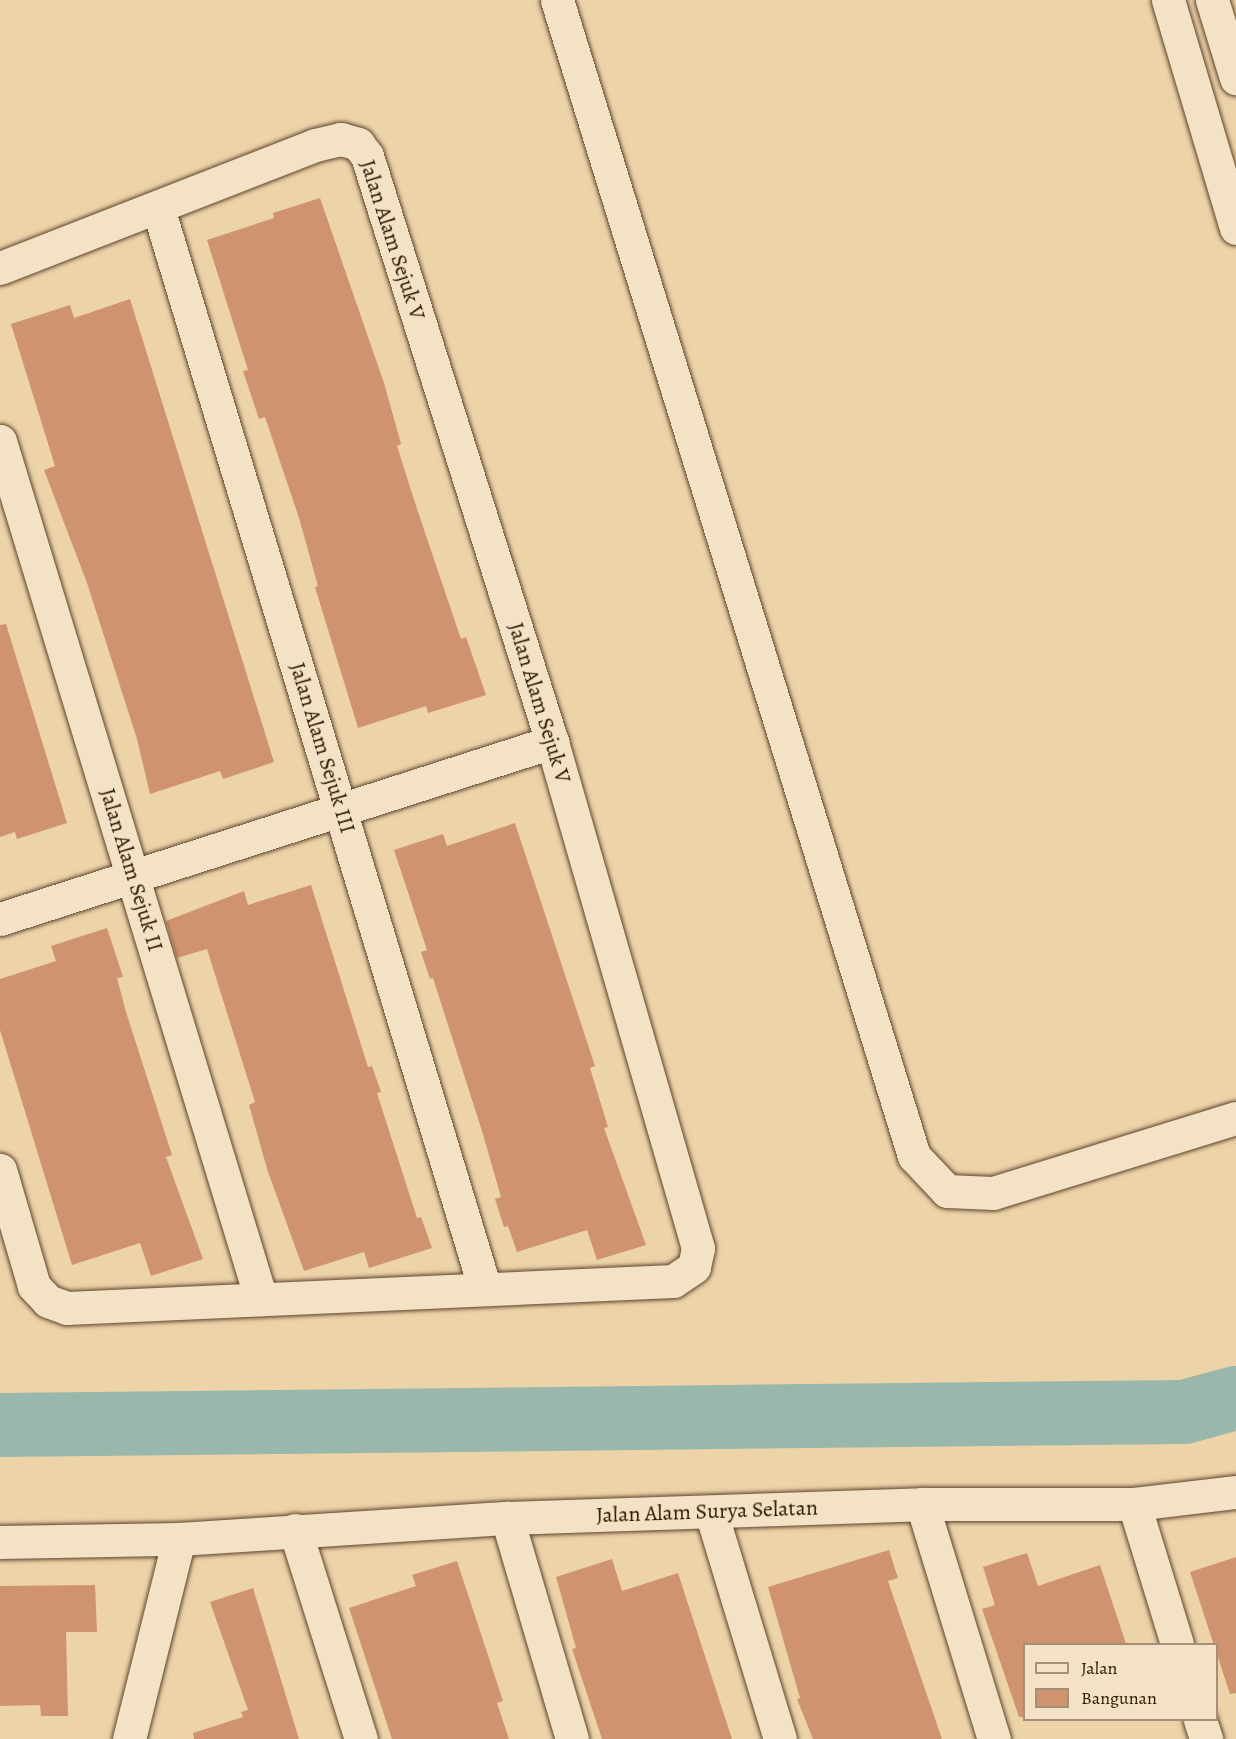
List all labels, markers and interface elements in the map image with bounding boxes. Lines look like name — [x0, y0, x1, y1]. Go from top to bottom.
street label: Jalan Alam Sejuk V — [354, 157, 430, 323]
street label: Jalan Alam Sejuk V — [502, 619, 576, 787]
street label: Jalan Alam Sejuk III — [283, 659, 361, 837]
street label: Jalan Alam Sejuk II — [94, 785, 168, 955]
street label: Jalan Alam Surya Selatan — [596, 1495, 818, 1529]
legend — [1023, 1643, 1218, 1721]
text: Jalan — [1081, 1656, 1117, 1680]
text: Bangunan — [1081, 1686, 1157, 1710]

